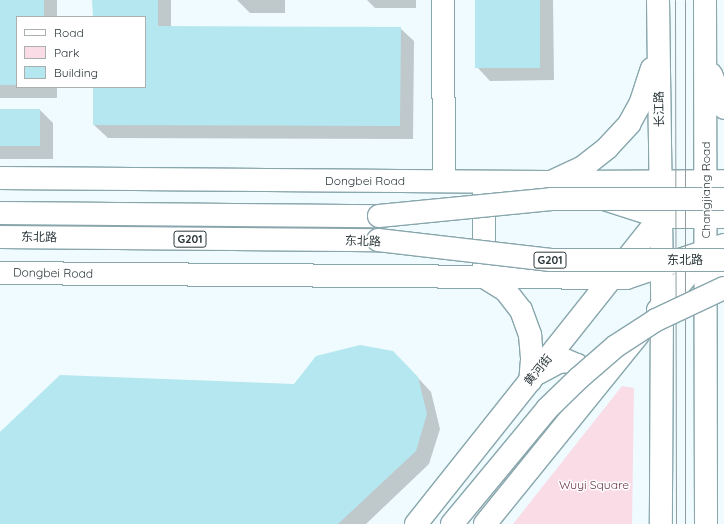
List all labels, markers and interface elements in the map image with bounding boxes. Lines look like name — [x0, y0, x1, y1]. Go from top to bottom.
legend — [16, 16, 146, 88]
text: Road — [54, 25, 84, 40]
text: Park — [54, 45, 79, 60]
text: Building — [54, 65, 98, 80]
street label: 长江路 — [651, 91, 667, 127]
street label: Changjiang Road — [699, 141, 713, 239]
street label: Dongbei Road — [325, 174, 405, 188]
street label: 东北路 — [21, 229, 57, 245]
road number: G201 — [173, 230, 207, 248]
street label: 东北路 — [345, 233, 381, 249]
road number: G201 — [533, 251, 567, 269]
street label: 东北路 — [667, 253, 703, 267]
street label: Dongbei Road — [13, 265, 93, 281]
street label: 黄河街 — [521, 351, 555, 389]
park label: Wuyi Square — [559, 478, 629, 492]

